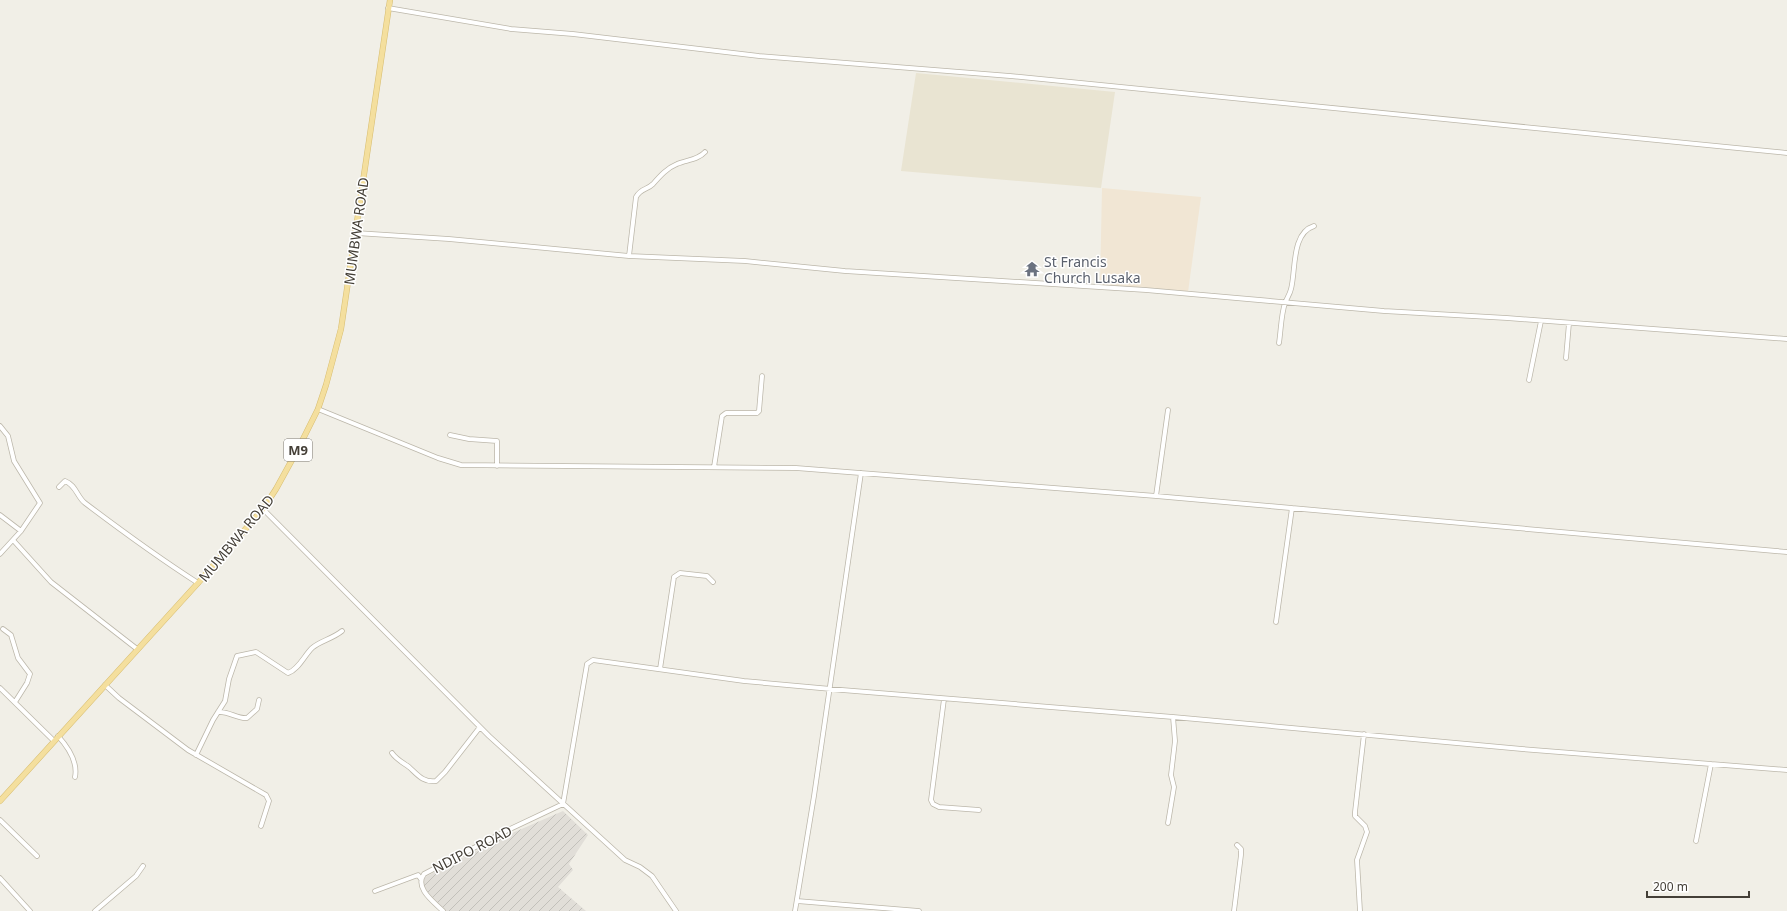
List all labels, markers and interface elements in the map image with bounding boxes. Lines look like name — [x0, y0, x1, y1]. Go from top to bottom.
street label: MUMBWA ROAD — [339, 176, 373, 286]
place label: St Francis Church Lusaka — [1044, 252, 1141, 287]
temple icon: St Francis Church Lusaka — [1023, 260, 1041, 278]
road number: M9 — [284, 439, 312, 461]
street label: MUMBWA ROAD — [194, 490, 278, 586]
street label: NDIPO ROAD — [429, 821, 515, 877]
scale bar — [1647, 873, 1749, 899]
text: 200 m — [1653, 878, 1688, 895]

